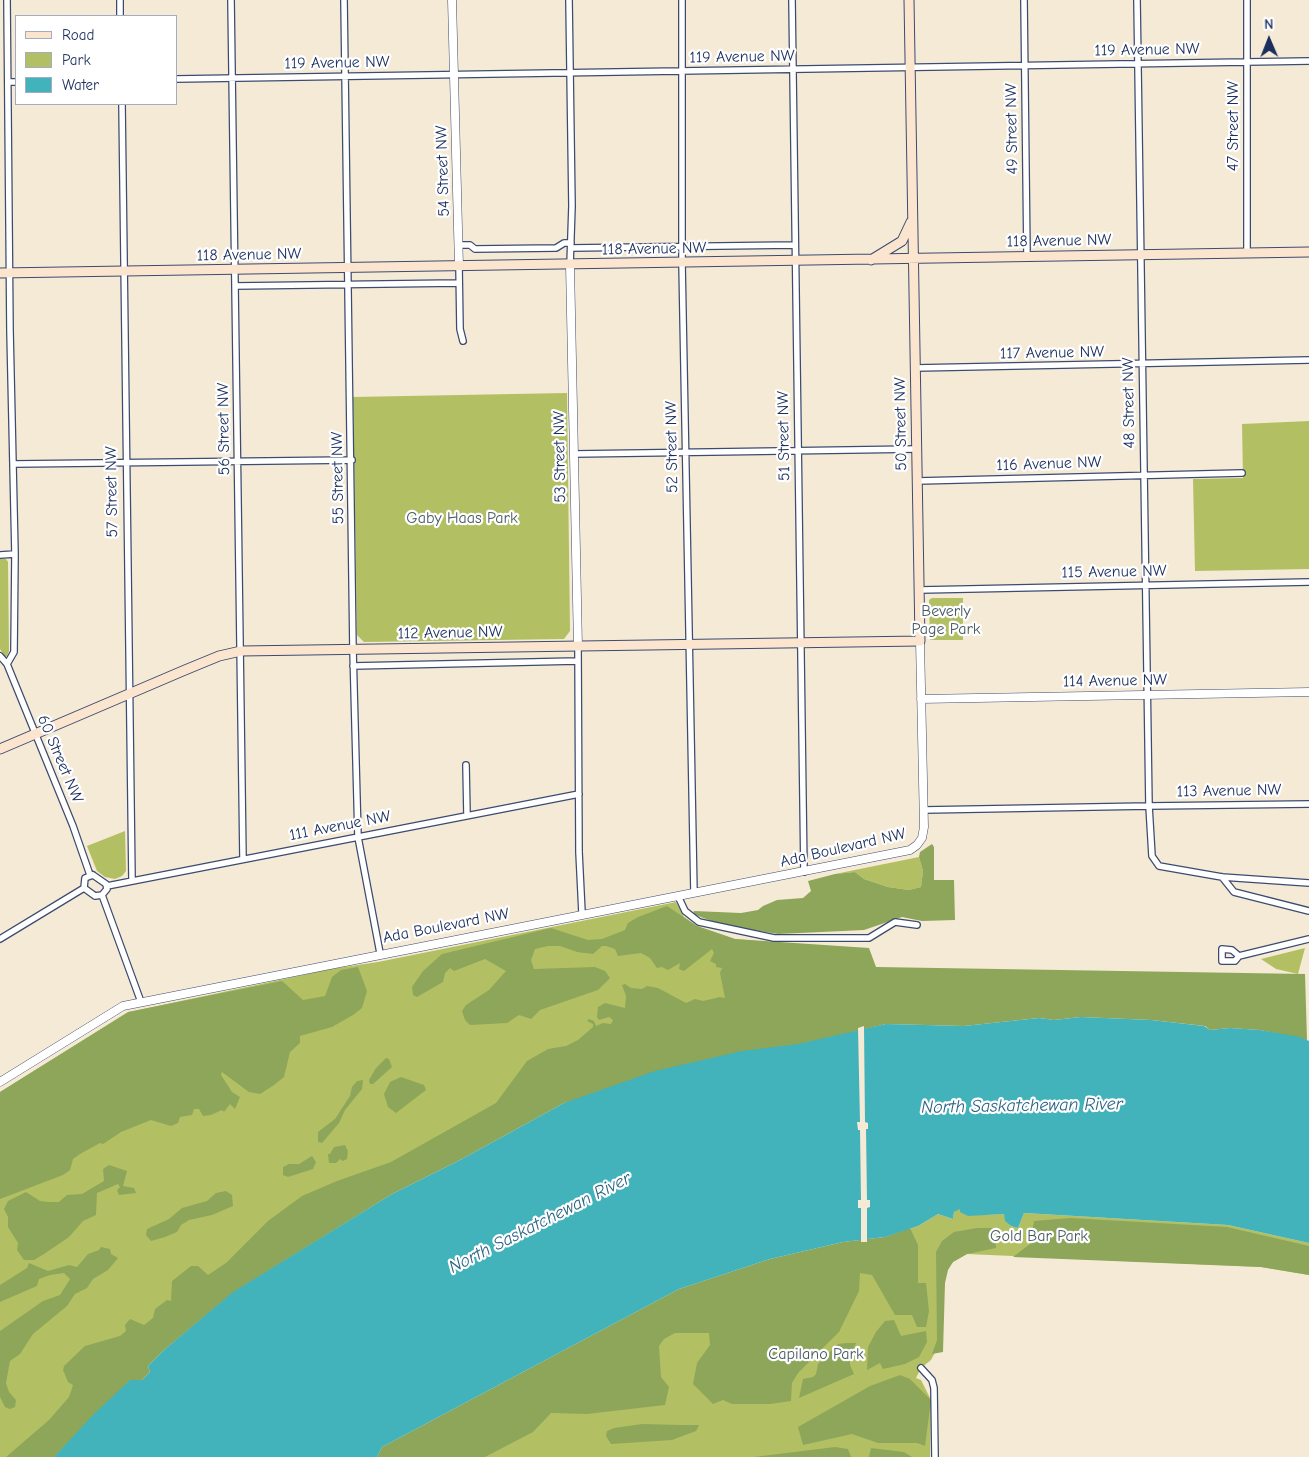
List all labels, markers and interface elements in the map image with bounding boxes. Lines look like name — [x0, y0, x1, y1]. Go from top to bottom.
legend — [15, 15, 178, 105]
north arrow — [1244, 15, 1294, 65]
text: N — [1264, 16, 1273, 33]
text: Road — [62, 26, 94, 44]
street label: 119 Avenue NW — [1094, 39, 1200, 61]
street label: 119 Avenue NW — [689, 46, 795, 68]
text: Park — [62, 51, 91, 69]
street label: 119 Avenue NW — [284, 52, 390, 74]
text: Water — [62, 76, 99, 94]
street label: 47 Street NW — [1223, 81, 1243, 171]
street label: 49 Street NW — [1002, 83, 1022, 175]
street label: 54 Street NW — [432, 125, 454, 217]
street label: 118 Avenue NW — [1006, 230, 1112, 252]
street label: 118 Avenue NW — [601, 238, 707, 260]
street label: 118 Avenue NW — [196, 244, 302, 266]
street label: 117 Avenue NW — [1000, 342, 1104, 364]
street label: 48 Street NW — [1119, 357, 1139, 449]
street label: 50 Street NW — [891, 377, 911, 471]
street label: 56 Street NW — [214, 383, 234, 475]
street label: 51 Street NW — [774, 391, 794, 481]
street label: 52 Street NW — [662, 401, 682, 493]
street label: 53 Street NW — [550, 411, 570, 503]
street label: 55 Street NW — [328, 432, 348, 524]
street label: 57 Street NW — [102, 446, 122, 538]
street label: 116 Avenue NW — [996, 453, 1102, 475]
park label: Gaby Haas Park — [406, 508, 518, 528]
street label: 115 Avenue NW — [1061, 561, 1167, 583]
park label: Beverly Page Park — [911, 601, 981, 639]
street label: 112 Avenue NW — [397, 622, 503, 644]
street label: 114 Avenue NW — [1063, 670, 1167, 692]
street label: 60 Street NW — [33, 712, 87, 806]
street label: 113 Avenue NW — [1177, 780, 1281, 802]
street label: 111 Avenue NW — [288, 807, 392, 845]
street label: Ada Boulevard NW — [778, 824, 908, 872]
street label: Ada Boulevard NW — [381, 904, 511, 948]
water label: North Saskatchewan River — [921, 1093, 1123, 1119]
water label: North Saskatchewan River — [445, 1168, 635, 1278]
park label: Gold Bar Park — [990, 1226, 1088, 1246]
park label: Capilano Park — [768, 1344, 864, 1364]

